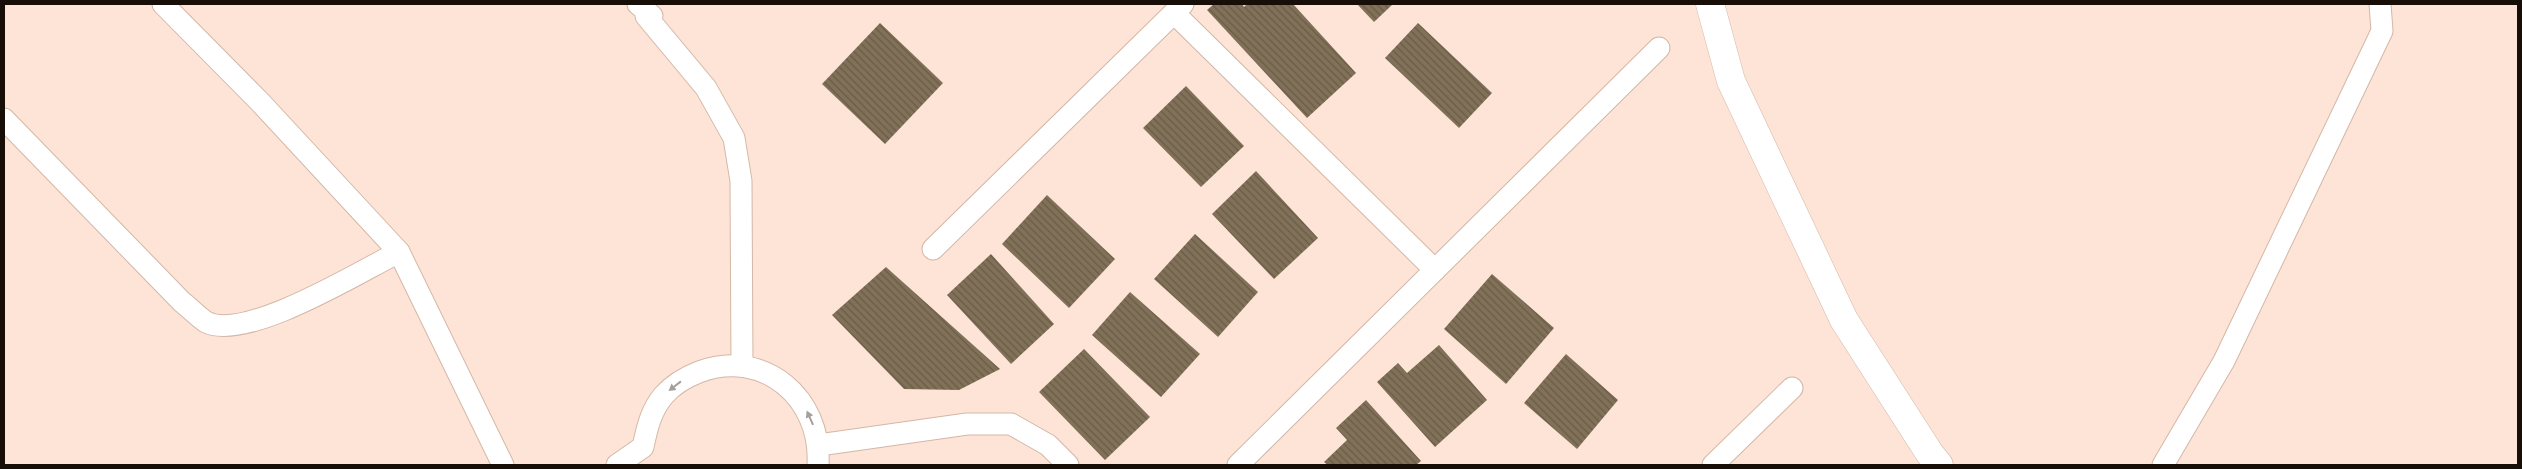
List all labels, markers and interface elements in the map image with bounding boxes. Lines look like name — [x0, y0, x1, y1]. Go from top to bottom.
one-way arrow — [668, 381, 681, 392]
one-way arrow — [805, 411, 813, 425]

